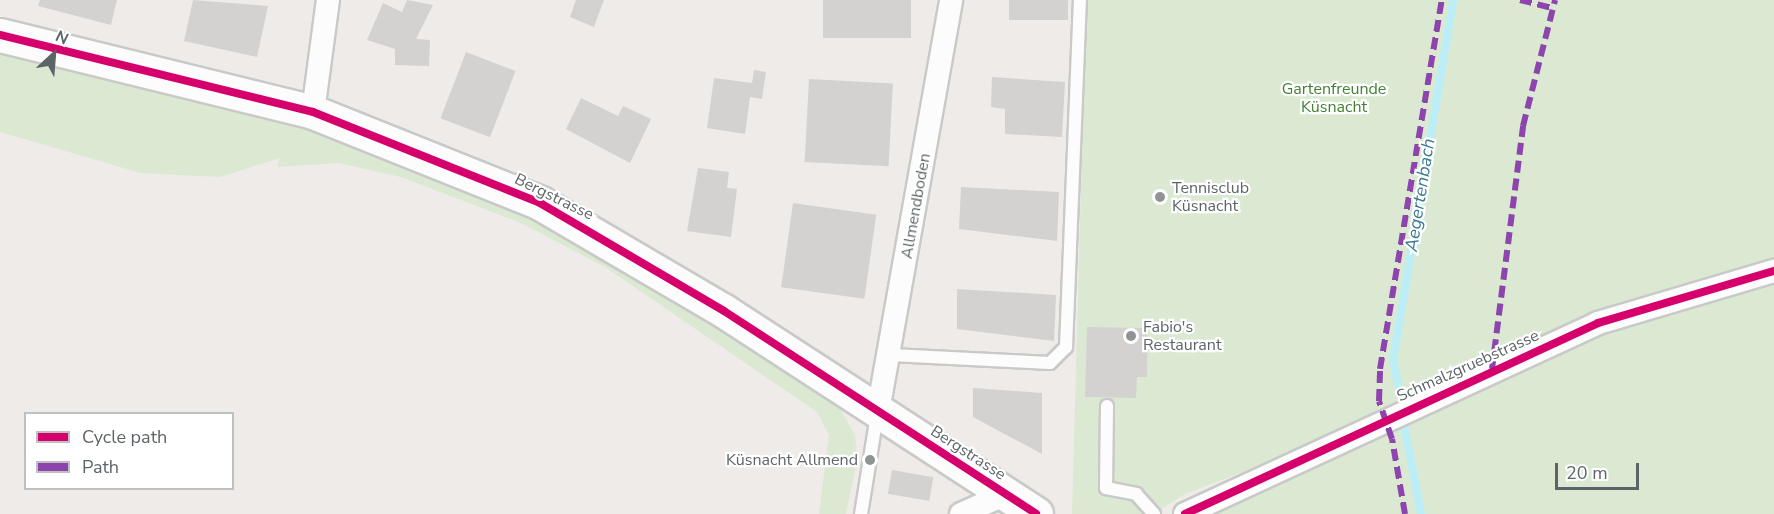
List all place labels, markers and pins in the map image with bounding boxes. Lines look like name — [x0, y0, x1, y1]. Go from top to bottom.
place label: Tennisclub Küsnacht — [1172, 178, 1249, 216]
marker: Tennisclub Küsnacht — [1153, 190, 1167, 204]
place label: Fabio's Restaurant — [1143, 317, 1222, 355]
marker: Fabio's Restaurant — [1124, 329, 1138, 343]
place label: Küsnacht Allmend — [726, 450, 858, 470]
marker: Küsnacht Allmend — [863, 453, 877, 467]

